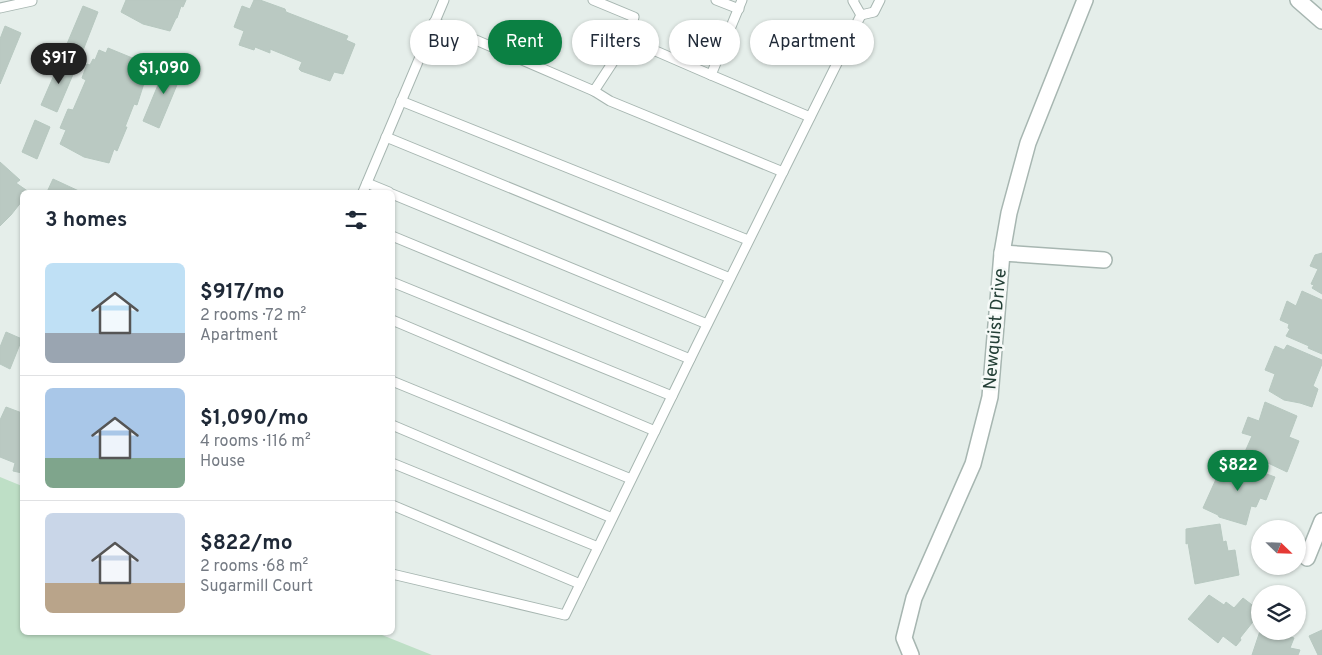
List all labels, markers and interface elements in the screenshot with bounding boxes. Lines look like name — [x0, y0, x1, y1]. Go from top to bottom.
chip: Buy — [410, 20, 478, 65]
chip: Rent — [488, 20, 562, 65]
chip: Filters — [572, 20, 659, 65]
chip: New — [669, 20, 740, 65]
chip: Apartment — [750, 20, 874, 65]
pin: $917 — [29, 42, 89, 85]
text: $917 — [42, 49, 76, 69]
pin: $1,090 — [123, 52, 205, 95]
text: $1,090 — [138, 59, 190, 79]
icon: filters — [342, 206, 370, 234]
text: 3 homes — [45, 207, 127, 234]
street label: Newquist Drive — [979, 267, 1013, 391]
text: $917/mo — [200, 279, 284, 306]
icon: home — [85, 283, 145, 343]
text: 2 rooms · 72 m² — [200, 306, 306, 326]
text: Apartment — [200, 326, 278, 346]
text: $1,090/mo — [200, 405, 309, 432]
icon: home — [85, 408, 145, 468]
text: 4 rooms · 116 m² — [200, 432, 311, 452]
pin: $822 — [1208, 450, 1268, 492]
text: House — [200, 452, 245, 472]
text: $822 — [1219, 456, 1257, 476]
north arrow — [1251, 520, 1306, 575]
map controls — [1251, 520, 1306, 640]
text: $822/mo — [200, 530, 293, 557]
icon: home — [85, 533, 145, 593]
text: 2 rooms · 68 m² — [200, 557, 308, 577]
text: Sugarmill Court — [200, 577, 313, 597]
button: layers — [1251, 585, 1306, 640]

